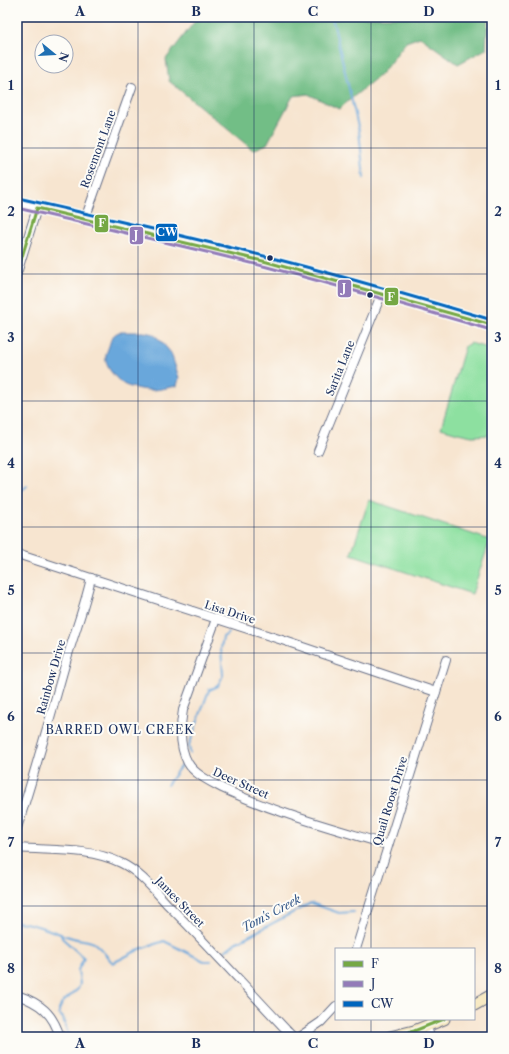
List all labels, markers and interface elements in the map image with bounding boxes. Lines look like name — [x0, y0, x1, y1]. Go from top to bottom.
text: A — [74, 3, 86, 19]
text: B — [191, 3, 201, 19]
text: C — [308, 3, 318, 19]
text: D — [423, 3, 435, 19]
north arrow — [34, 34, 74, 74]
text: N — [55, 50, 72, 64]
text: 1 — [8, 77, 14, 93]
text: 1 — [495, 77, 501, 93]
street label: Rosemont Lane — [77, 108, 119, 190]
text: 2 — [7, 203, 15, 219]
text: 2 — [494, 203, 502, 219]
line badge: F — [94, 214, 109, 233]
text: F — [98, 216, 106, 230]
line badge: CW — [155, 223, 178, 242]
text: CW — [156, 225, 179, 239]
line badge: J — [129, 226, 144, 245]
text: J — [132, 228, 139, 242]
unlabelled marker — [265, 253, 275, 263]
line badge: J — [337, 279, 352, 298]
text: J — [340, 281, 347, 295]
line badge: F — [384, 287, 399, 306]
unlabelled marker — [365, 290, 375, 300]
text: F — [387, 290, 395, 304]
text: 3 — [7, 329, 15, 345]
text: 3 — [494, 329, 502, 345]
street label: Sarita Lane — [322, 338, 358, 398]
text: 4 — [7, 455, 15, 471]
text: 4 — [494, 455, 502, 471]
text: 5 — [7, 582, 15, 598]
text: 5 — [494, 582, 502, 598]
street label: Lisa Drive — [203, 597, 257, 627]
street label: Rainbow Drive — [34, 638, 68, 716]
text: 6 — [7, 708, 15, 724]
text: 6 — [494, 708, 502, 724]
district label: BARRED OWL CREEK — [45, 722, 195, 737]
street label: Quail Roost Drive — [370, 755, 410, 847]
street label: Deer Street — [211, 764, 271, 802]
text: 7 — [8, 834, 15, 850]
text: 7 — [495, 834, 502, 850]
street label: James Street — [151, 872, 208, 930]
water label: Tom's Creek — [239, 891, 304, 935]
legend — [335, 948, 475, 1020]
text: F — [371, 956, 379, 971]
text: 8 — [7, 960, 15, 976]
text: 8 — [494, 960, 502, 976]
text: J — [369, 976, 375, 991]
text: CW — [371, 996, 394, 1011]
text: A — [74, 1035, 86, 1051]
text: B — [191, 1035, 201, 1051]
text: C — [308, 1035, 318, 1051]
text: D — [423, 1035, 435, 1051]

